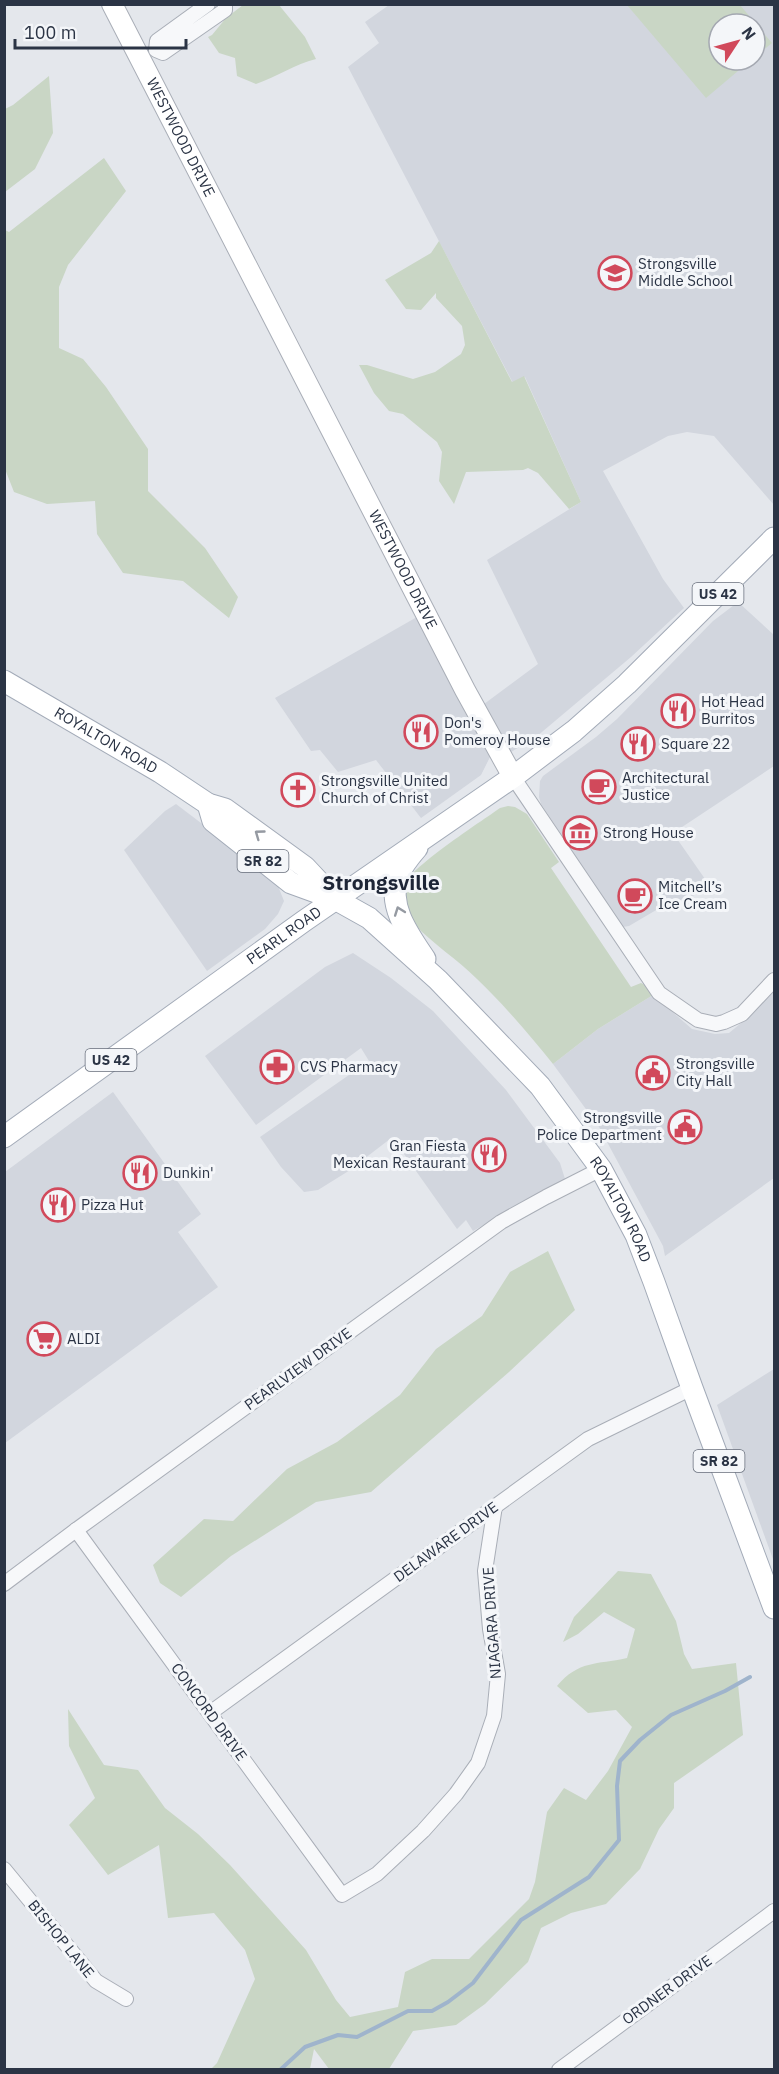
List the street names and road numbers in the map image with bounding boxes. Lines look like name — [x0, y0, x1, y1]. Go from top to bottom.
street label: WESTWOOD DRIVE — [143, 74, 220, 200]
street label: WESTWOOD DRIVE — [365, 507, 442, 632]
road number: US 42 — [692, 583, 744, 605]
street label: ROYALTON ROAD — [51, 702, 161, 778]
road number: SR 82 — [238, 850, 288, 872]
street label: PEARL ROAD — [243, 902, 325, 968]
road number: US 42 — [86, 1049, 136, 1071]
street label: ROYALTON ROAD — [586, 1152, 656, 1265]
street label: PEARLVIEW DRIVE — [240, 1323, 355, 1414]
road number: SR 82 — [694, 1450, 744, 1472]
street label: DELAWARE DRIVE — [390, 1497, 502, 1586]
street label: NIAGARA DRIVE — [478, 1566, 505, 1680]
street label: CONCORD DRIVE — [167, 1659, 251, 1765]
street label: BISHOP LANE — [24, 1896, 99, 1982]
street label: ORDNER DRIVE — [618, 1951, 715, 2029]

